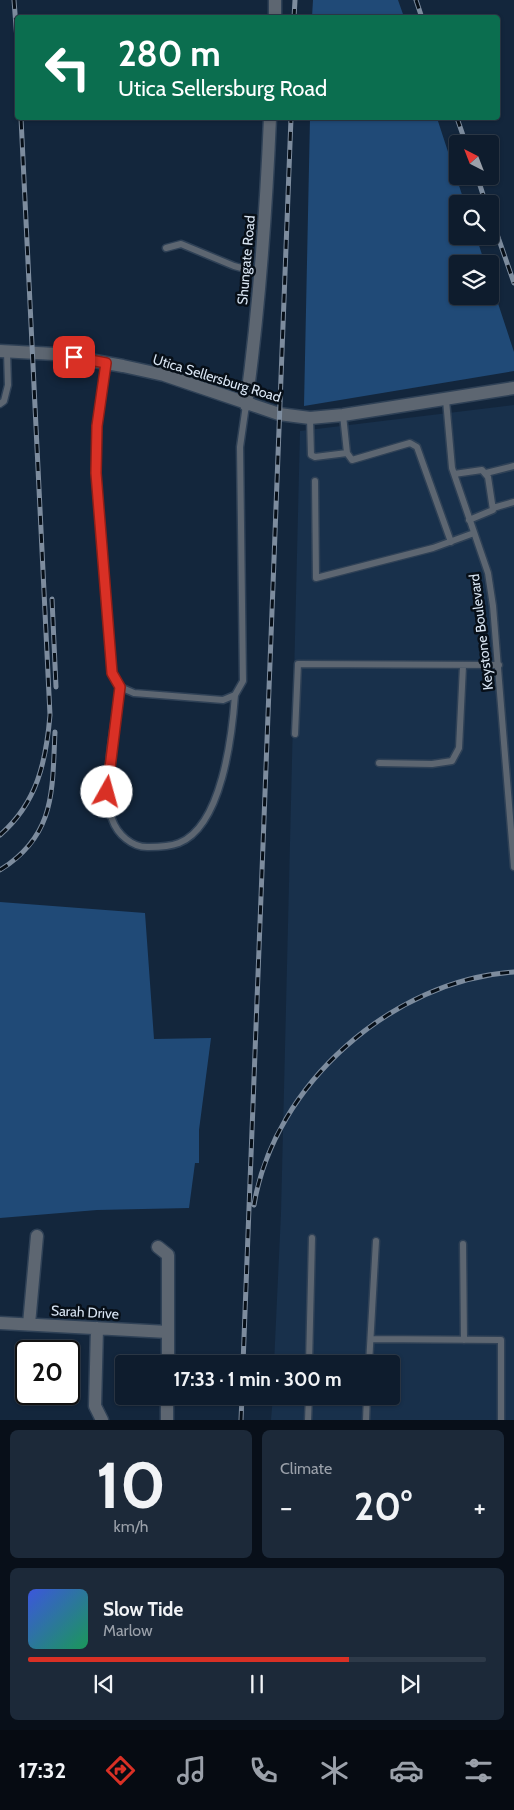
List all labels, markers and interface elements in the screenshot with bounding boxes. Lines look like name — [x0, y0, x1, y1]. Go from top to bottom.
text: 280 m — [118, 32, 221, 75]
icon: left — [35, 35, 100, 100]
text: Utica Sellersburg Road — [118, 75, 327, 102]
north arrow — [449, 135, 499, 185]
map controls — [449, 135, 499, 305]
button: search — [449, 195, 499, 245]
street label: Shungate Road — [233, 215, 259, 305]
button: layers — [449, 255, 499, 305]
pin — [53, 336, 95, 378]
icon: arrive — [60, 343, 88, 371]
street label: Utica Sellersburg Road — [151, 350, 283, 406]
street label: Keystone Boulevard — [465, 573, 497, 691]
position arrow — [80, 765, 132, 817]
street label: Sarah Drive — [51, 1301, 119, 1323]
speed limit sign: 20 — [15, 1340, 80, 1405]
text: 17:33 · 1 min · 300 m — [173, 1368, 342, 1391]
text: 10 — [96, 1445, 166, 1524]
text: Climate — [280, 1459, 332, 1478]
text: 20° — [354, 1483, 412, 1530]
text: − — [280, 1490, 292, 1524]
text: + — [474, 1490, 486, 1524]
text: km/h — [113, 1517, 149, 1536]
text: Slow Tide — [103, 1598, 183, 1621]
text: Marlow — [103, 1621, 153, 1640]
icon: previous — [90, 1670, 118, 1698]
icon: pause — [243, 1670, 271, 1698]
icon: next — [396, 1670, 424, 1698]
icon: directions — [103, 1753, 138, 1788]
icon: music — [174, 1753, 209, 1788]
icon: phone — [246, 1753, 281, 1788]
icon: climate — [317, 1753, 352, 1788]
icon: car — [389, 1753, 424, 1788]
icon: filters — [461, 1753, 496, 1788]
text: 17:32 — [18, 1757, 66, 1784]

